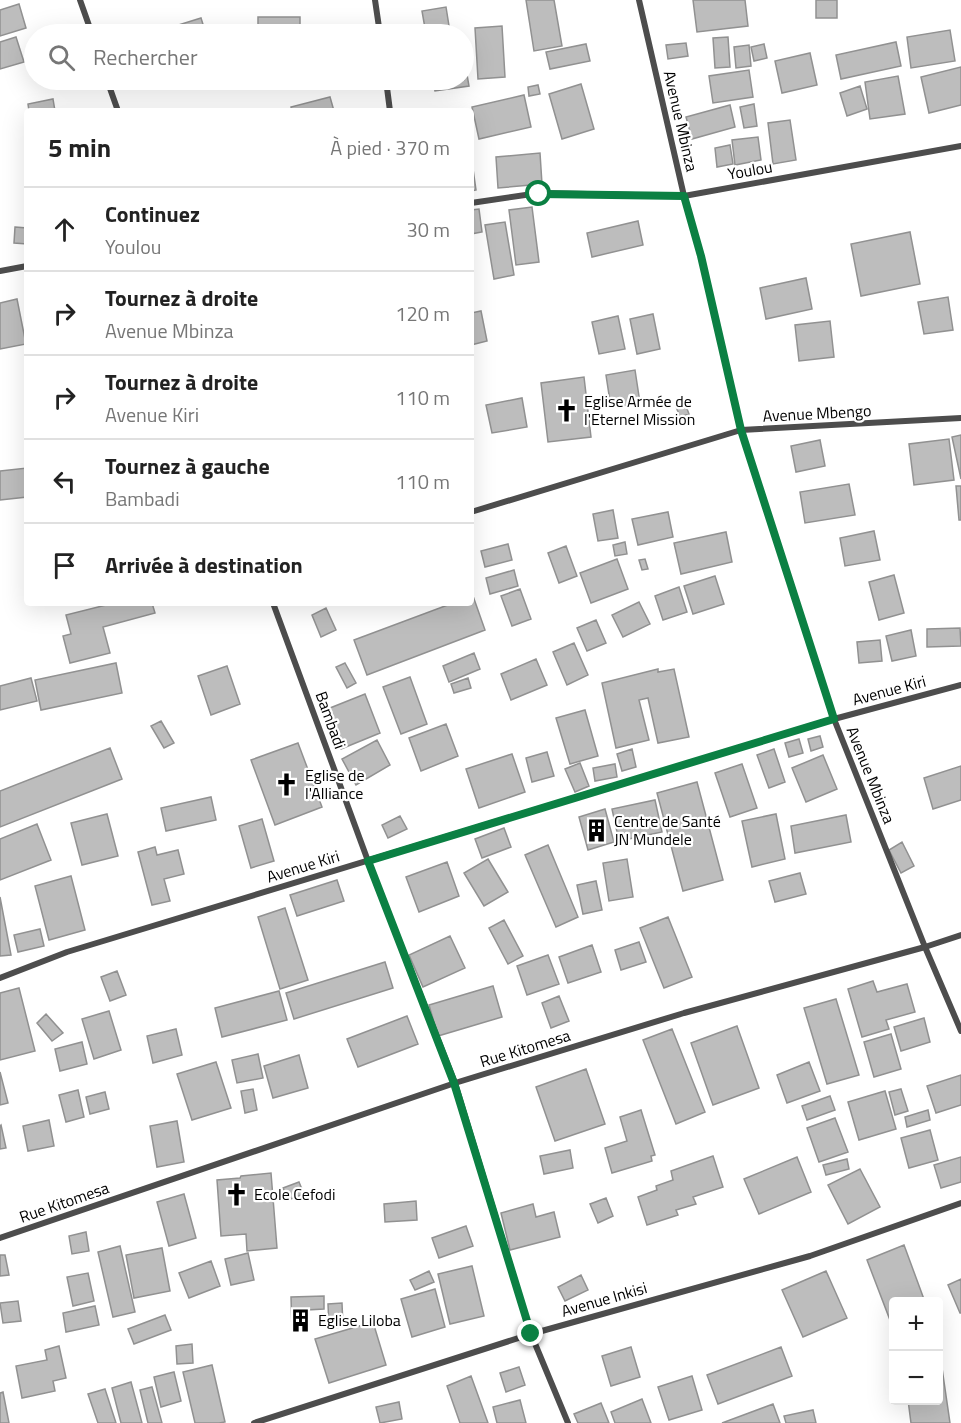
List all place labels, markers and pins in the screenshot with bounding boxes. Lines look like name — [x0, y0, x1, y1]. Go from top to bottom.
place label: Eglise Armée de l'Eternel Mission — [584, 389, 695, 431]
church icon: Eglise Armée de l'Eternel Mission — [553, 397, 579, 423]
place label: Eglise de l'Alliance — [305, 763, 365, 805]
church icon: Eglise de l'Alliance — [274, 771, 300, 797]
place label: Centre de Santé JN Mundele — [614, 809, 721, 851]
building icon: Centre de Santé JN Mundele — [583, 817, 609, 843]
church icon: Ecole Cefodi — [223, 1181, 249, 1207]
place label: Ecole Cefodi — [254, 1182, 336, 1206]
building icon: Eglise Liloba — [287, 1307, 313, 1333]
place label: Eglise Liloba — [318, 1308, 401, 1332]

